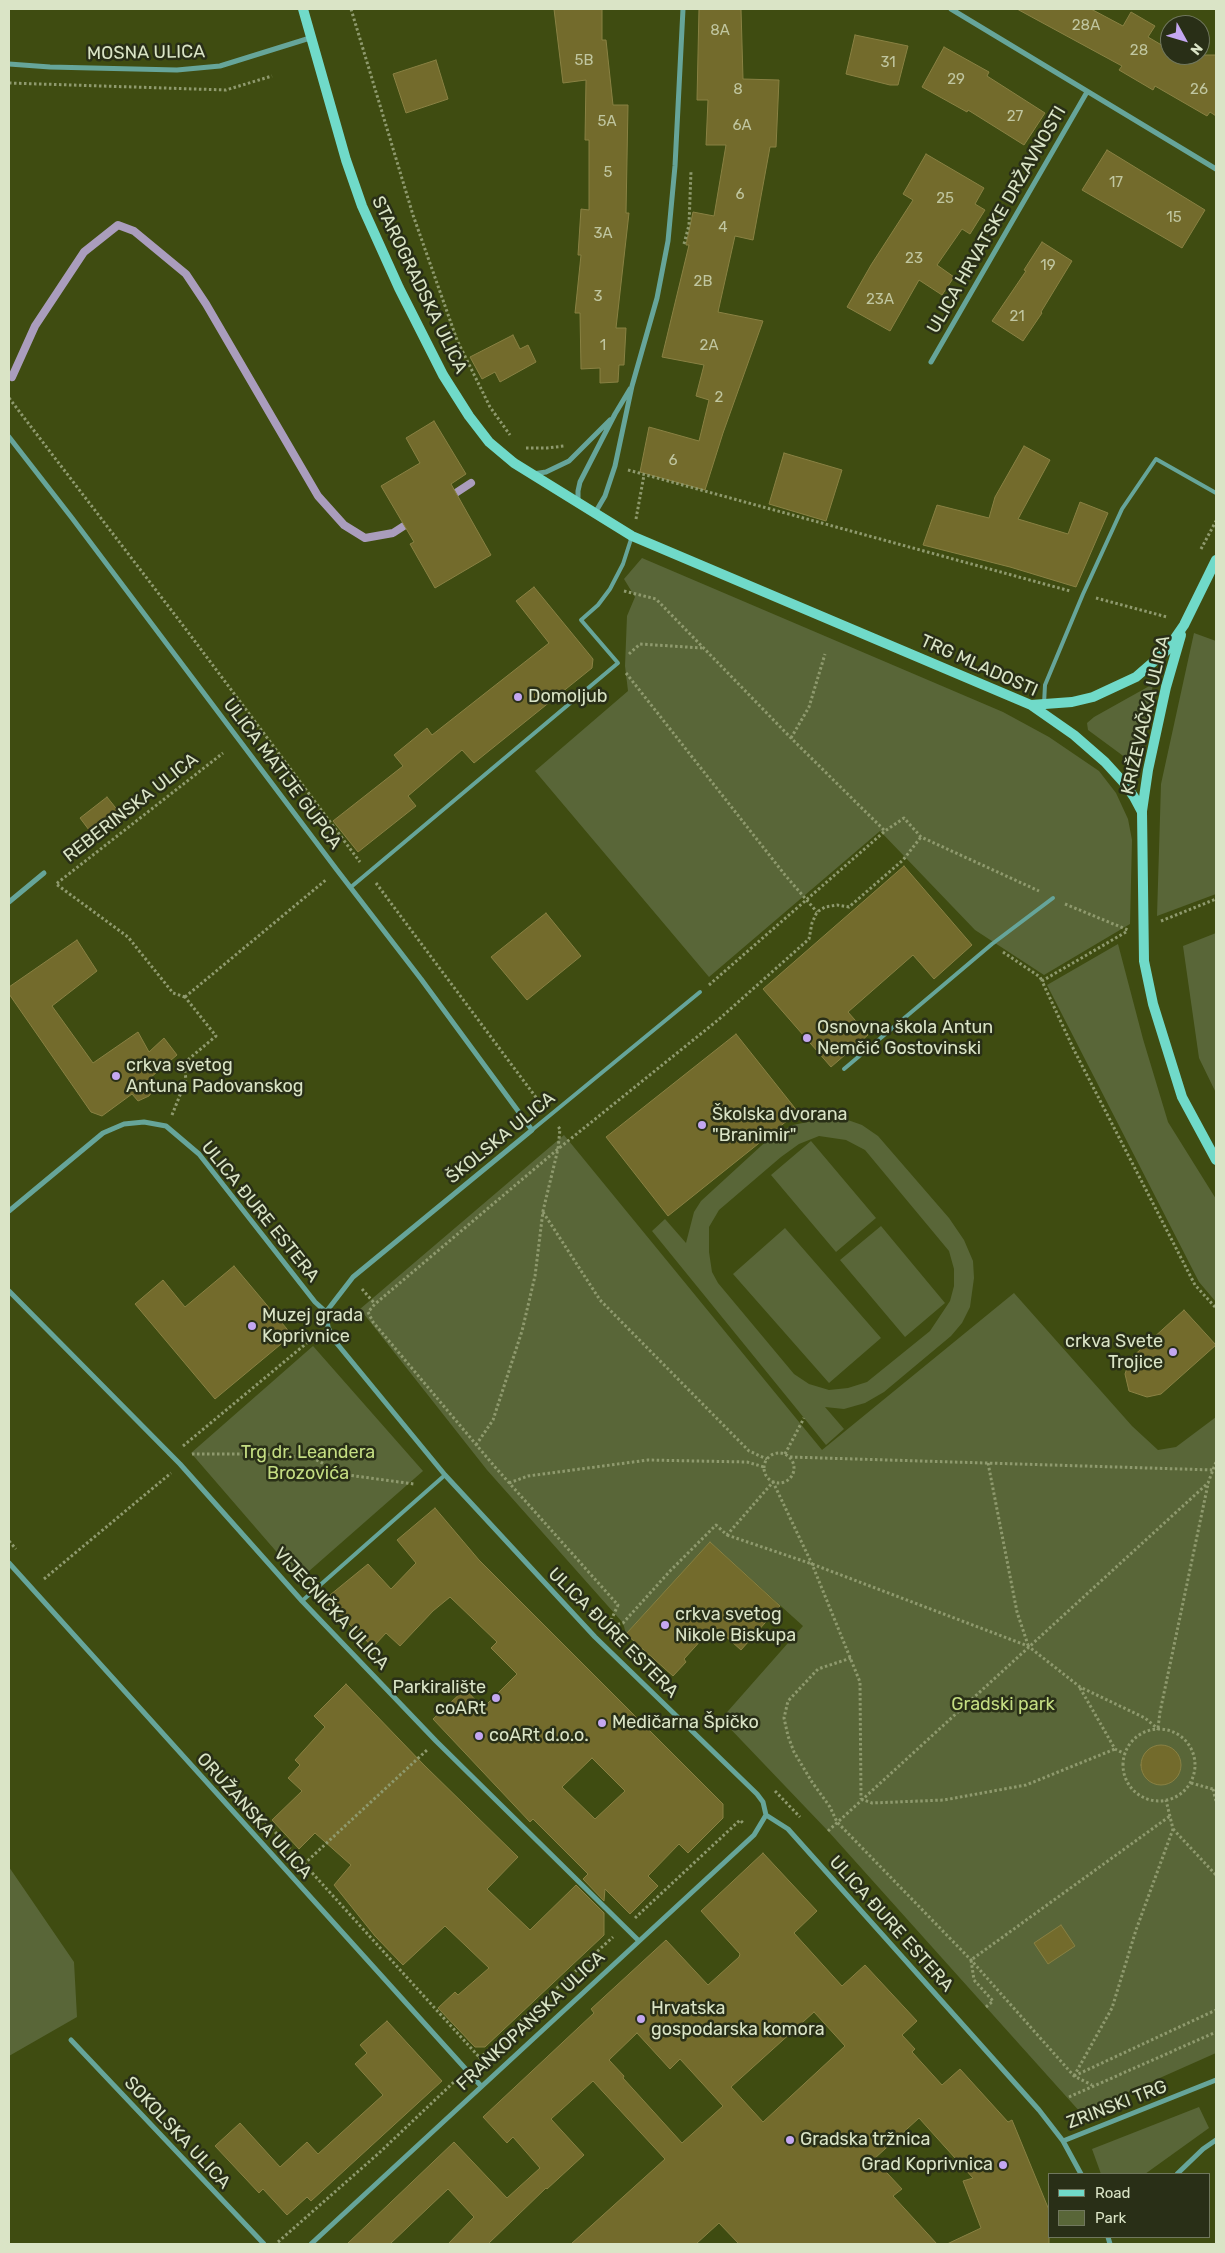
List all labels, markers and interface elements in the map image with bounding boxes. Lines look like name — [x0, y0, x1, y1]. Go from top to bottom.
north arrow — [1160, 15, 1210, 65]
house number: 28A — [1072, 17, 1100, 35]
house number: 8A — [710, 22, 730, 40]
text: N — [1186, 40, 1206, 58]
street label: MOSNA ULICA — [87, 41, 205, 65]
house number: 28 — [1130, 42, 1148, 60]
house number: 5B — [575, 52, 593, 70]
house number: 31 — [880, 54, 896, 72]
house number: 29 — [947, 71, 965, 89]
house number: 8 — [733, 81, 743, 99]
house number: 26 — [1190, 81, 1208, 99]
street label: ULICA HRVATSKE DRŽAVNOSTI — [923, 103, 1071, 337]
house number: 27 — [1007, 108, 1023, 126]
house number: 5A — [598, 113, 616, 131]
house number: 6A — [732, 117, 752, 135]
house number: 5 — [604, 164, 612, 182]
house number: 17 — [1109, 174, 1123, 192]
house number: 6 — [735, 186, 745, 204]
house number: 25 — [936, 190, 954, 208]
street label: STAROGRADSKA ULICA — [367, 193, 471, 377]
house number: 15 — [1166, 209, 1182, 227]
house number: 4 — [718, 219, 728, 237]
house number: 3A — [593, 225, 613, 243]
house number: 23 — [905, 250, 923, 268]
house number: 19 — [1040, 257, 1056, 275]
house number: 2B — [694, 273, 712, 291]
house number: 3 — [593, 288, 603, 306]
house number: 23A — [866, 291, 894, 309]
house number: 21 — [1009, 308, 1025, 326]
house number: 1 — [600, 337, 606, 355]
house number: 2A — [700, 337, 718, 355]
house number: 2 — [715, 389, 723, 407]
house number: 6 — [668, 452, 678, 470]
street label: TRG MLADOSTI — [917, 630, 1041, 702]
street label: KRIŽEVAČKA ULICA — [1117, 633, 1175, 797]
place label: Domoljub — [528, 686, 608, 708]
marker: Domoljub — [512, 691, 524, 703]
street label: ULICA MATIJE GUPCA — [218, 694, 346, 854]
street label: REBERINSKA ULICA — [59, 749, 203, 867]
place label: Osnovna škola Antun Nemčić Gostovinski — [817, 1017, 993, 1060]
marker: Osnovna škola Antun Nemčić Gostovinski — [801, 1032, 813, 1044]
place label: crkva svetog Antuna Padovanskog — [126, 1055, 304, 1098]
marker: crkva svetog Antuna Padovanskog — [110, 1070, 122, 1082]
street label: ŠKOLSKA ULICA — [442, 1088, 560, 1188]
place label: Školska dvorana "Branimir" — [712, 1104, 848, 1146]
marker: Školska dvorana "Branimir" — [696, 1119, 708, 1131]
street label: ULICA ĐURE ESTERA — [196, 1137, 324, 1287]
place label: Muzej grada Koprivnice — [262, 1305, 363, 1348]
marker: Muzej grada Koprivnice — [246, 1320, 258, 1332]
place label: crkva Svete Trojice — [1065, 1331, 1163, 1374]
marker: crkva Svete Trojice — [1167, 1346, 1179, 1358]
park label: Trg dr. Leandera Brozovića — [241, 1442, 375, 1485]
street label: VIJEĆNIČKA ULICA — [269, 1543, 393, 1675]
street label: ULICA ĐURE ESTERA — [543, 1563, 683, 1703]
place label: crkva svetog Nikole Biskupa — [675, 1604, 796, 1646]
marker: crkva svetog Nikole Biskupa — [659, 1619, 671, 1631]
place label: Parkiralište coARt — [393, 1677, 486, 1720]
marker: Parkiralište coARt — [490, 1692, 502, 1704]
park label: Gradski park — [951, 1694, 1055, 1716]
place label: Medičarna Špičko — [612, 1712, 759, 1734]
marker: Medičarna Špičko — [596, 1717, 608, 1729]
place label: coARt d.o.o. — [489, 1725, 589, 1747]
marker: coARt d.o.o. — [473, 1730, 485, 1742]
street label: ORUŽANSKA ULICA — [192, 1749, 316, 1883]
street label: ULICA ĐURE ESTERA — [824, 1852, 958, 1996]
street label: FRANKOPANSKA ULICA — [452, 1947, 610, 2095]
place label: Hrvatska gospodarska komora — [651, 1998, 825, 2040]
marker: Hrvatska gospodarska komora — [635, 2013, 647, 2025]
street label: SOKOLSKA ULICA — [119, 2072, 235, 2194]
street label: ZRINSKI TRG — [1064, 2076, 1170, 2134]
place label: Gradska tržnica — [800, 2129, 930, 2151]
marker: Gradska tržnica — [784, 2134, 796, 2146]
place label: Grad Koprivnica — [861, 2154, 993, 2176]
marker: Grad Koprivnica — [997, 2159, 1009, 2171]
legend — [1048, 2173, 1210, 2238]
text: Road — [1095, 2184, 1131, 2202]
text: Park — [1095, 2209, 1126, 2227]

